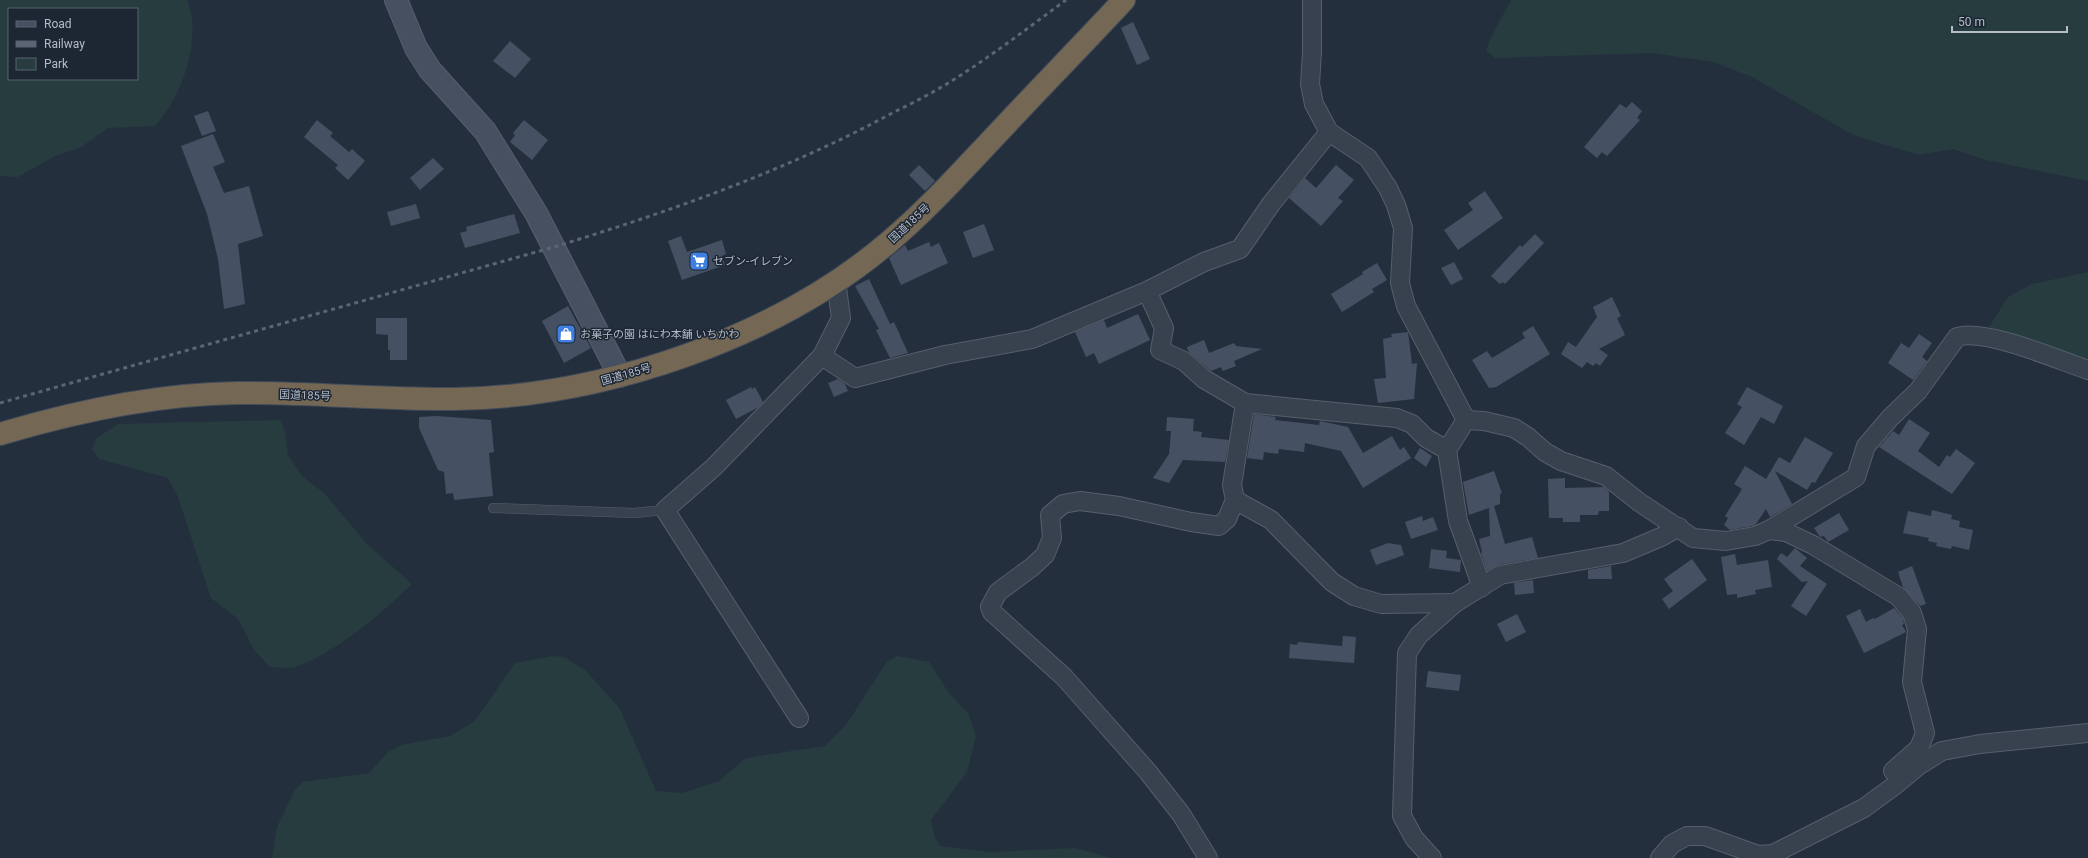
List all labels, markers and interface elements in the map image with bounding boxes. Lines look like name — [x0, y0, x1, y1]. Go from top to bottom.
legend — [8, 8, 138, 80]
scale bar — [1952, 8, 2067, 34]
text: 50 m — [1958, 15, 1985, 29]
text: Road — [44, 17, 72, 31]
text: Railway — [44, 37, 85, 51]
text: Park — [44, 57, 69, 71]
street label: 国道185号 — [886, 201, 933, 246]
supermarket icon: セブン-イレブン — [688, 250, 710, 272]
place label: セブン-イレブン — [713, 255, 793, 268]
shop icon: お菓子の園 はにわ本舗 いちかわ — [555, 323, 577, 345]
place label: お菓子の園 はにわ本舗 いちかわ — [580, 328, 739, 341]
street label: 国道185号 — [600, 361, 653, 388]
street label: 国道185号 — [279, 388, 331, 403]

